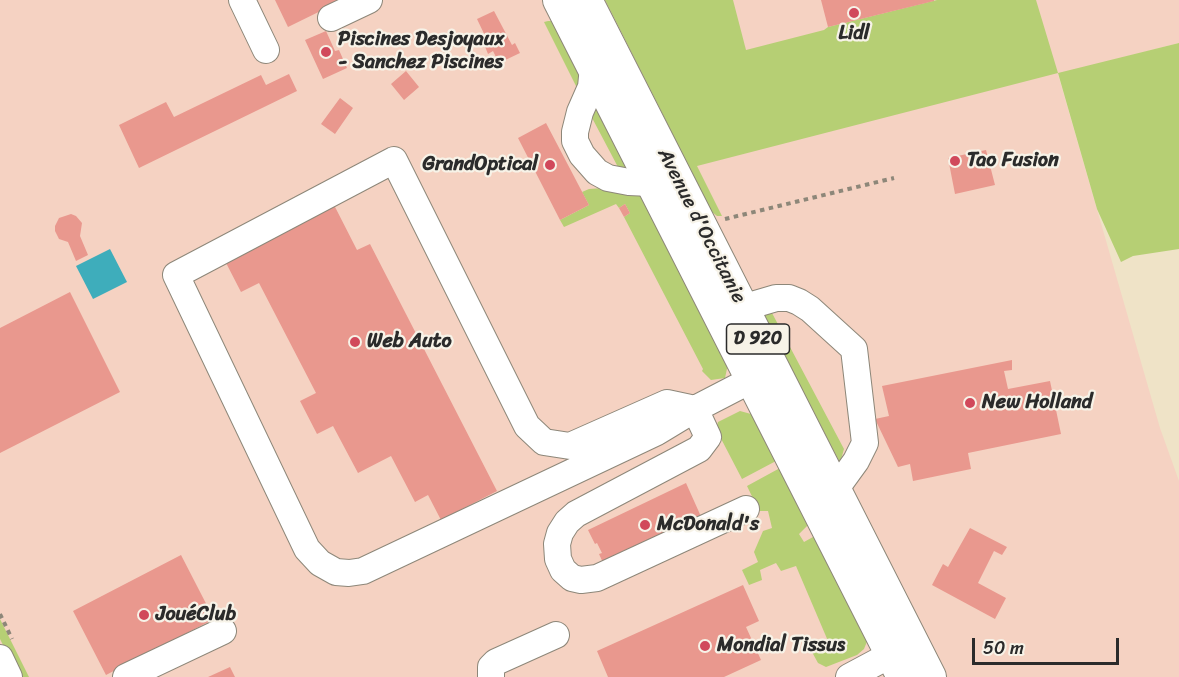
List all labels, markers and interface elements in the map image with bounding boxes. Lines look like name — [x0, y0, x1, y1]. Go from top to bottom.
marker: Lidl — [847, 6, 861, 20]
place label: Lidl — [839, 22, 869, 46]
place label: Piscines Desjoyaux - Sanchez Piscines — [338, 28, 505, 75]
marker: Piscines Desjoyaux - Sanchez Piscines — [319, 45, 333, 59]
street label: Avenue d'Occitanie — [652, 144, 750, 308]
place label: Tao Fusion — [967, 149, 1059, 173]
place label: GrandOptical — [422, 153, 538, 177]
marker: Tao Fusion — [948, 154, 962, 168]
marker: GrandOptical — [543, 158, 557, 172]
road number: D 920 — [726, 324, 789, 354]
place label: Web Auto — [367, 330, 452, 354]
marker: Web Auto — [348, 335, 362, 349]
place label: New Holland — [982, 391, 1092, 415]
marker: New Holland — [963, 396, 977, 410]
place label: McDonald's — [657, 513, 759, 537]
marker: McDonald's — [638, 518, 652, 532]
place label: JouéClub — [156, 603, 236, 627]
marker: JouéClub — [137, 608, 151, 622]
scale bar — [975, 626, 1122, 664]
text: 50 m — [983, 632, 1024, 664]
place label: Mondial Tissus — [717, 634, 845, 658]
marker: Mondial Tissus — [698, 639, 712, 653]

